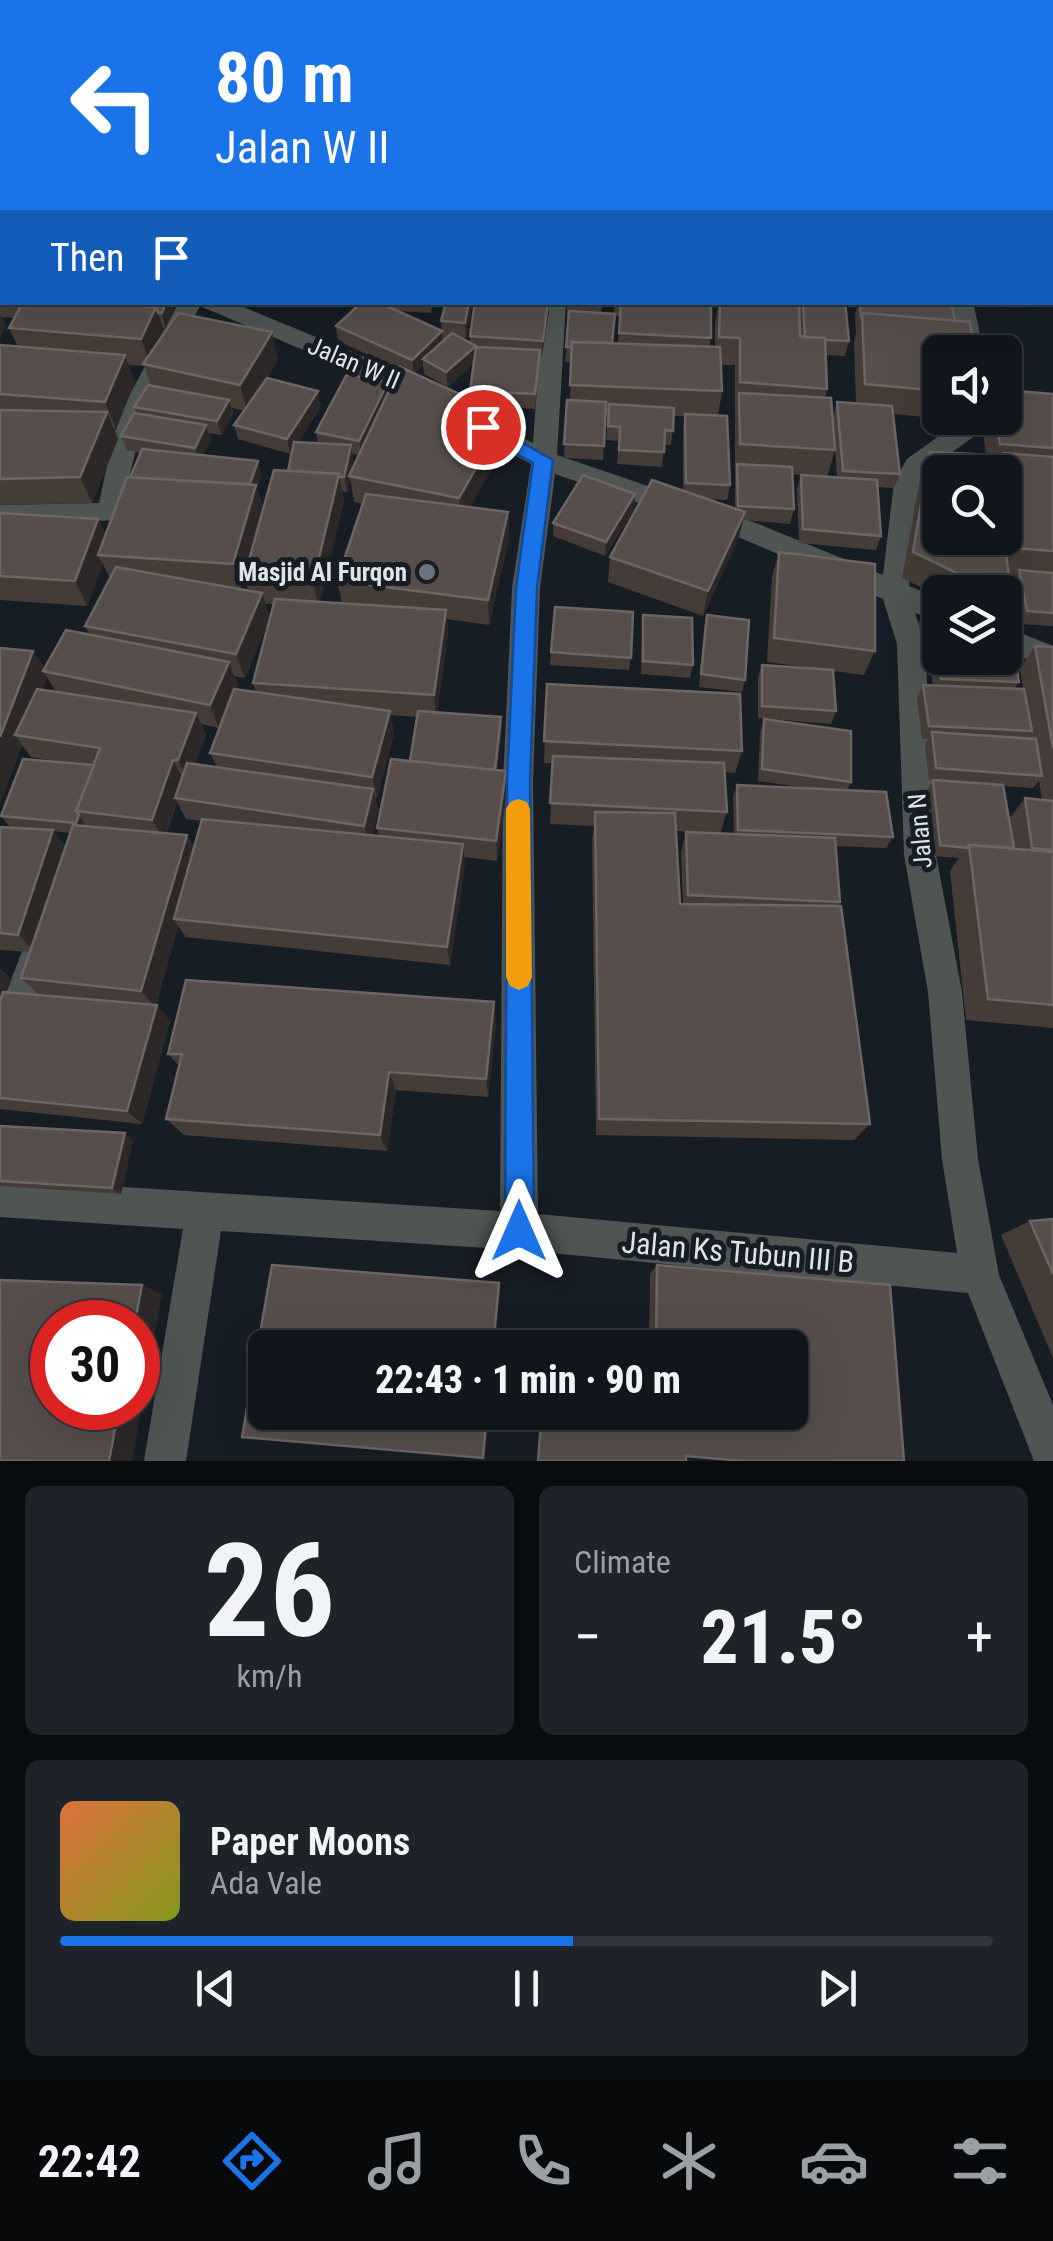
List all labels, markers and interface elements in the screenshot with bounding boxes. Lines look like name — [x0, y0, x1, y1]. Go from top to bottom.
text: 80 m — [215, 37, 354, 119]
icon: left — [50, 40, 180, 170]
text: Jalan W II — [215, 121, 389, 174]
icon: arrive — [144, 230, 199, 285]
text: Then — [50, 236, 124, 280]
street label: Jalan W II — [304, 331, 404, 395]
map controls — [922, 335, 1022, 675]
button: sound — [922, 335, 1022, 435]
pin — [441, 385, 526, 470]
icon: arrive — [456, 400, 511, 455]
button: search — [922, 455, 1022, 555]
place label: Masjid Al Furqon — [238, 558, 407, 587]
marker: Masjid Al Furqon — [416, 561, 438, 583]
button: layers — [922, 575, 1022, 675]
street label: Jalan N — [902, 792, 938, 870]
position arrow — [467, 1179, 571, 1283]
street label: Jalan Ks Tubun III B — [620, 1224, 856, 1280]
speed limit sign: 30 — [30, 1300, 160, 1430]
text: 22:43 · 1 min · 90 m — [375, 1358, 681, 1402]
text: 26 — [204, 1515, 335, 1668]
text: Climate — [574, 1543, 671, 1581]
text: 21.5° — [701, 1593, 867, 1681]
text: − — [574, 1605, 602, 1669]
text: + — [966, 1605, 993, 1669]
text: km/h — [237, 1657, 302, 1695]
text: Paper Moons — [210, 1820, 410, 1864]
text: Ada Vale — [210, 1864, 322, 1902]
icon: previous — [188, 1961, 243, 2016]
icon: pause — [499, 1961, 554, 2016]
icon: next — [810, 1961, 865, 2016]
icon: directions — [217, 2126, 287, 2196]
icon: music — [362, 2126, 432, 2196]
icon: phone — [508, 2126, 578, 2196]
icon: climate — [654, 2126, 724, 2196]
icon: car — [799, 2126, 869, 2196]
icon: filters — [945, 2126, 1015, 2196]
text: 22:42 — [38, 2135, 141, 2188]

